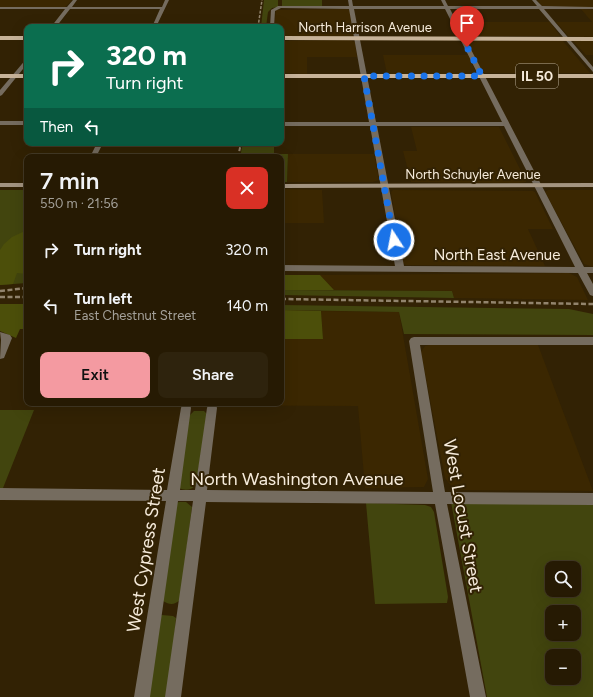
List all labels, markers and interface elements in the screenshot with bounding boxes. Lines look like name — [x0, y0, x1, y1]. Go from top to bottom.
pin — [450, 6, 484, 47]
icon: arrive — [456, 12, 478, 34]
street label: North Harrison Avenue — [298, 20, 432, 35]
text: 320 m — [106, 38, 187, 72]
icon: right — [40, 40, 92, 92]
road number: IL 50 — [516, 64, 558, 88]
text: Turn right — [106, 72, 183, 94]
icon: left — [81, 116, 103, 138]
text: Then — [40, 118, 73, 136]
text: 7 min — [40, 166, 99, 195]
button: close — [226, 167, 268, 209]
street label: North Schuyler Avenue — [405, 167, 541, 182]
text: 550 m · 21:56 — [40, 196, 118, 211]
position arrow — [373, 219, 415, 261]
icon: right — [40, 239, 62, 261]
text: Turn right — [74, 241, 142, 259]
text: 320 m — [225, 241, 268, 259]
street label: North East Avenue — [434, 246, 560, 264]
text: Turn left — [74, 290, 132, 308]
icon: left — [40, 295, 62, 317]
text: 140 m — [226, 297, 268, 315]
text: East Chestnut Street — [74, 308, 196, 323]
button: Exit — [40, 352, 150, 398]
button: Share — [158, 352, 268, 398]
street label: West Locust Street — [439, 437, 487, 595]
street label: West Cypress Street — [122, 466, 170, 634]
street label: North Washington Avenue — [190, 468, 404, 490]
map controls — [545, 561, 581, 685]
button: search — [545, 561, 581, 597]
button: + — [545, 605, 581, 641]
button: − — [545, 649, 581, 685]

